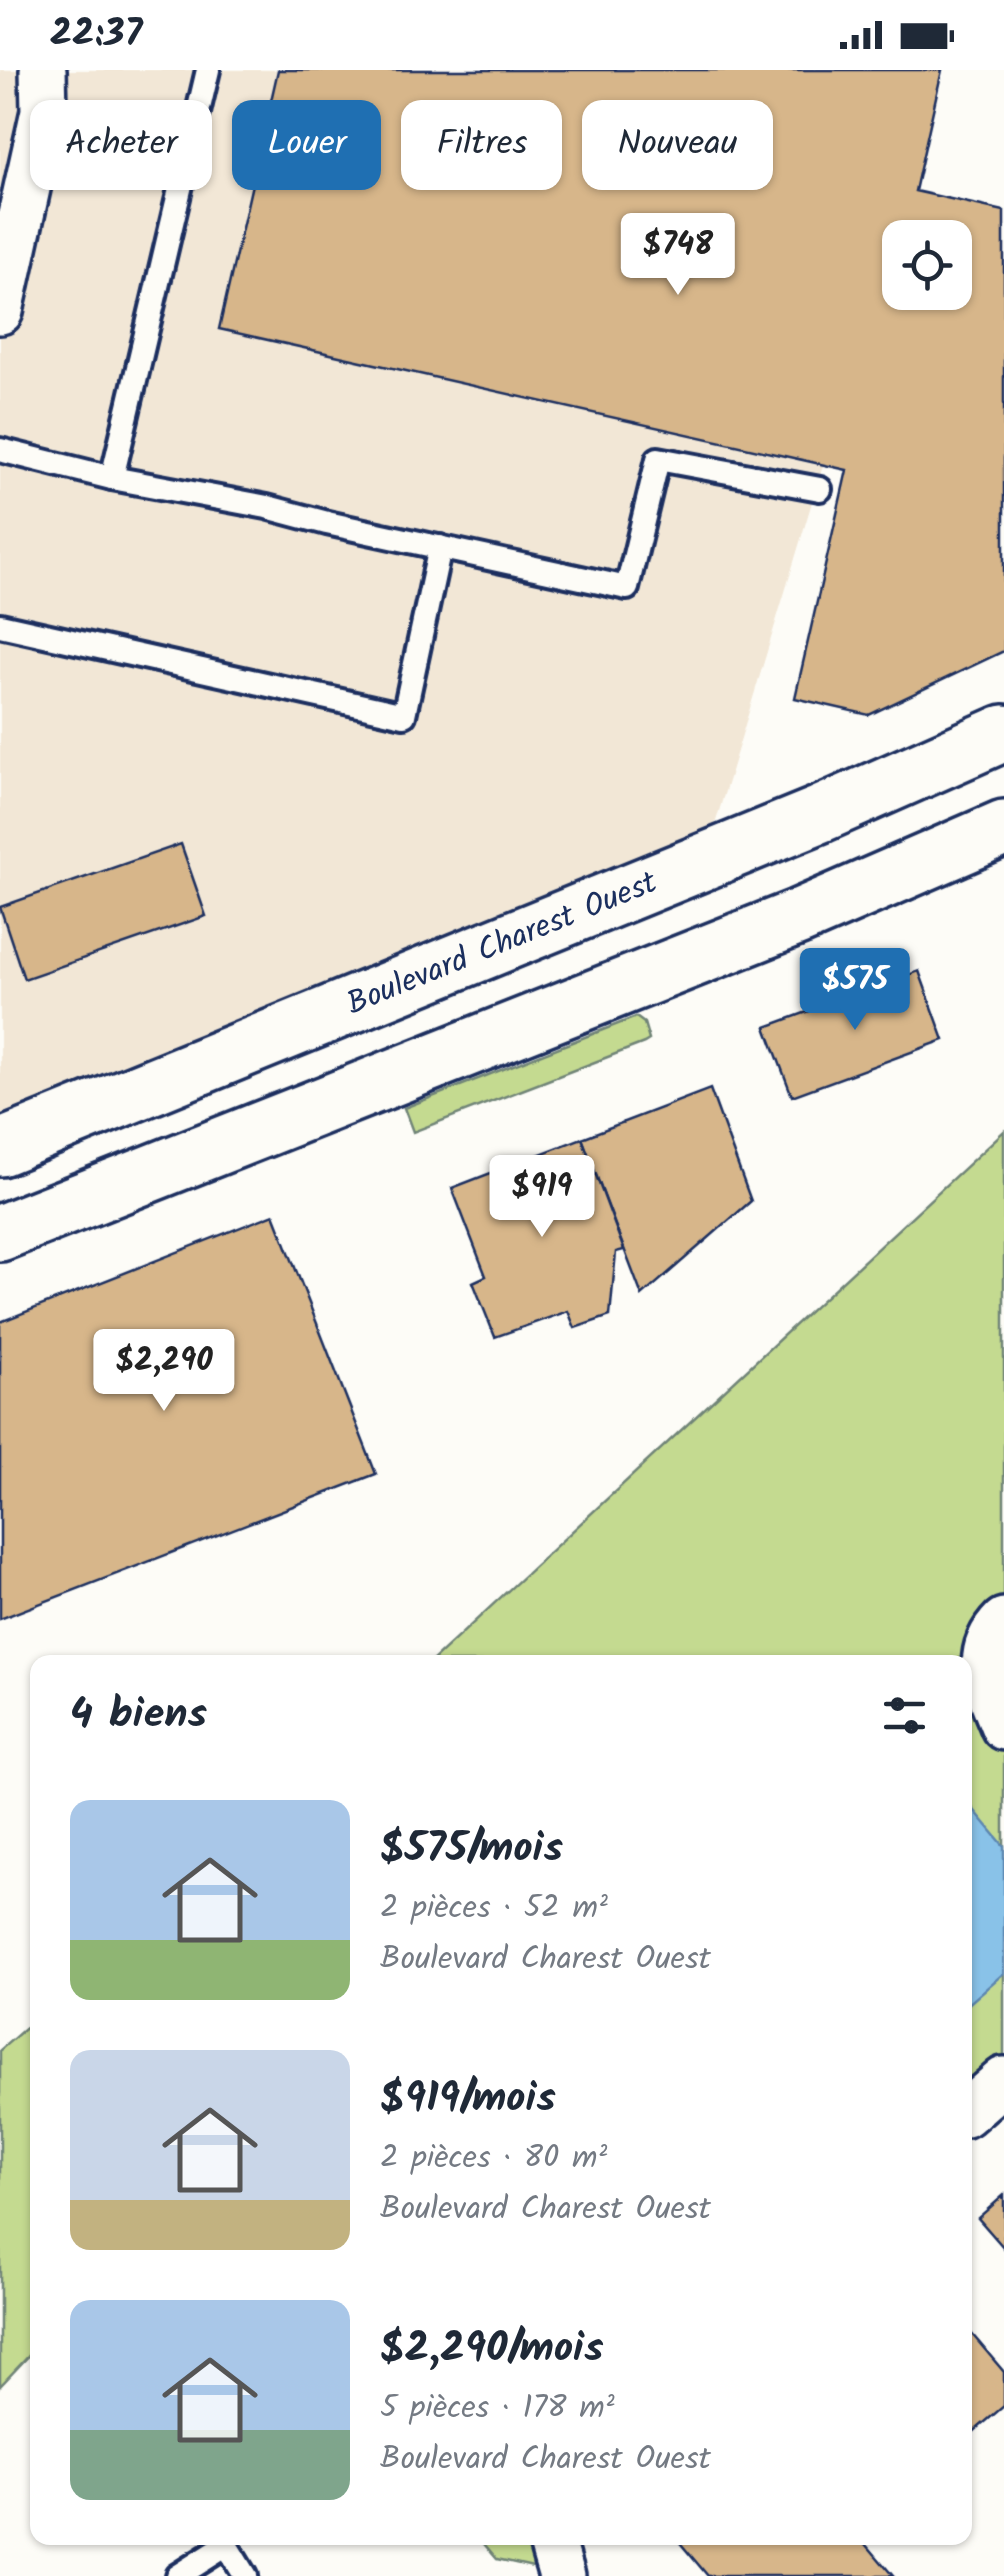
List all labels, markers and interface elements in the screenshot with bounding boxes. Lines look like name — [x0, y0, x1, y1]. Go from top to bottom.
text: 22:37 — [50, 5, 142, 65]
chip: Acheter — [30, 100, 212, 190]
chip: Louer — [232, 100, 381, 190]
chip: Filtres — [401, 100, 562, 190]
chip: Nouveau — [582, 100, 773, 190]
pin: $748 — [619, 213, 737, 298]
text: $748 — [643, 220, 713, 271]
map controls — [882, 220, 972, 310]
button: locate — [882, 220, 972, 310]
street label: Boulevard Charest Ouest — [339, 858, 666, 1030]
pin: $575 — [796, 948, 914, 1033]
text: $575 — [822, 955, 888, 1006]
pin: $919 — [483, 1155, 601, 1240]
text: $919 — [512, 1162, 573, 1213]
pin: $2,290 — [83, 1329, 245, 1414]
text: $2,290 — [115, 1336, 213, 1387]
text: 4 biens — [70, 1682, 207, 1749]
icon: filters — [877, 1688, 932, 1743]
text: $575/mois — [380, 1816, 563, 1883]
icon: home — [150, 1840, 270, 1960]
text: 2 pièces · 52 m² — [380, 1883, 608, 1934]
text: Boulevard Charest Ouest — [380, 1934, 711, 1985]
text: $919/mois — [380, 2066, 556, 2133]
icon: home — [150, 2090, 270, 2210]
text: 2 pièces · 80 m² — [380, 2133, 607, 2184]
text: Boulevard Charest Ouest — [380, 2184, 711, 2235]
text: $2,290/mois — [380, 2316, 604, 2383]
icon: home — [150, 2340, 270, 2460]
text: 5 pièces · 178 m² — [380, 2383, 615, 2434]
text: Boulevard Charest Ouest — [380, 2434, 711, 2485]

